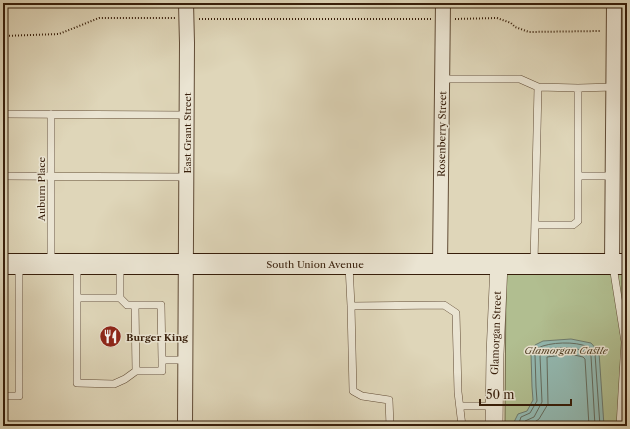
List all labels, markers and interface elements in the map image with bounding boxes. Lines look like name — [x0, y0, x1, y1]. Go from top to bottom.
street label: Rosenberry Street — [435, 90, 449, 177]
street label: East Grant Street — [181, 92, 194, 173]
street label: Auburn Place — [35, 156, 48, 222]
street label: South Union Avenue — [266, 258, 364, 271]
street label: Glamorgan Street — [488, 290, 504, 375]
restaurant icon: Burger King — [97, 324, 123, 350]
place label: Burger King — [126, 331, 188, 344]
park label: Glamorgan Castle — [524, 344, 609, 357]
scale bar — [480, 381, 571, 407]
text: 50 m — [486, 387, 515, 402]

